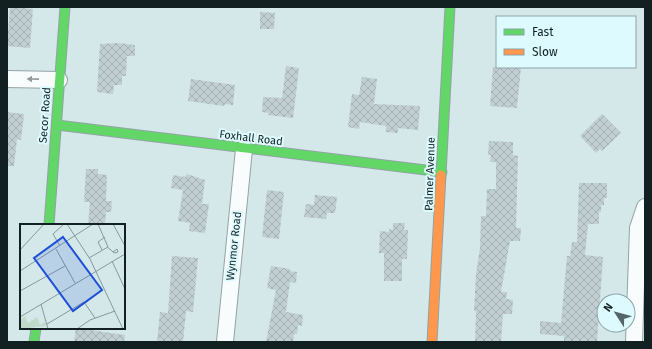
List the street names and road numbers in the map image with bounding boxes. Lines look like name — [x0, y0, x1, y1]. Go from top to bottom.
street label: Secor Road — [37, 87, 53, 143]
street label: Foxhall Road — [219, 128, 283, 148]
street label: Palmer Avenue — [422, 137, 438, 211]
street label: Wynmor Road — [224, 211, 244, 281]

